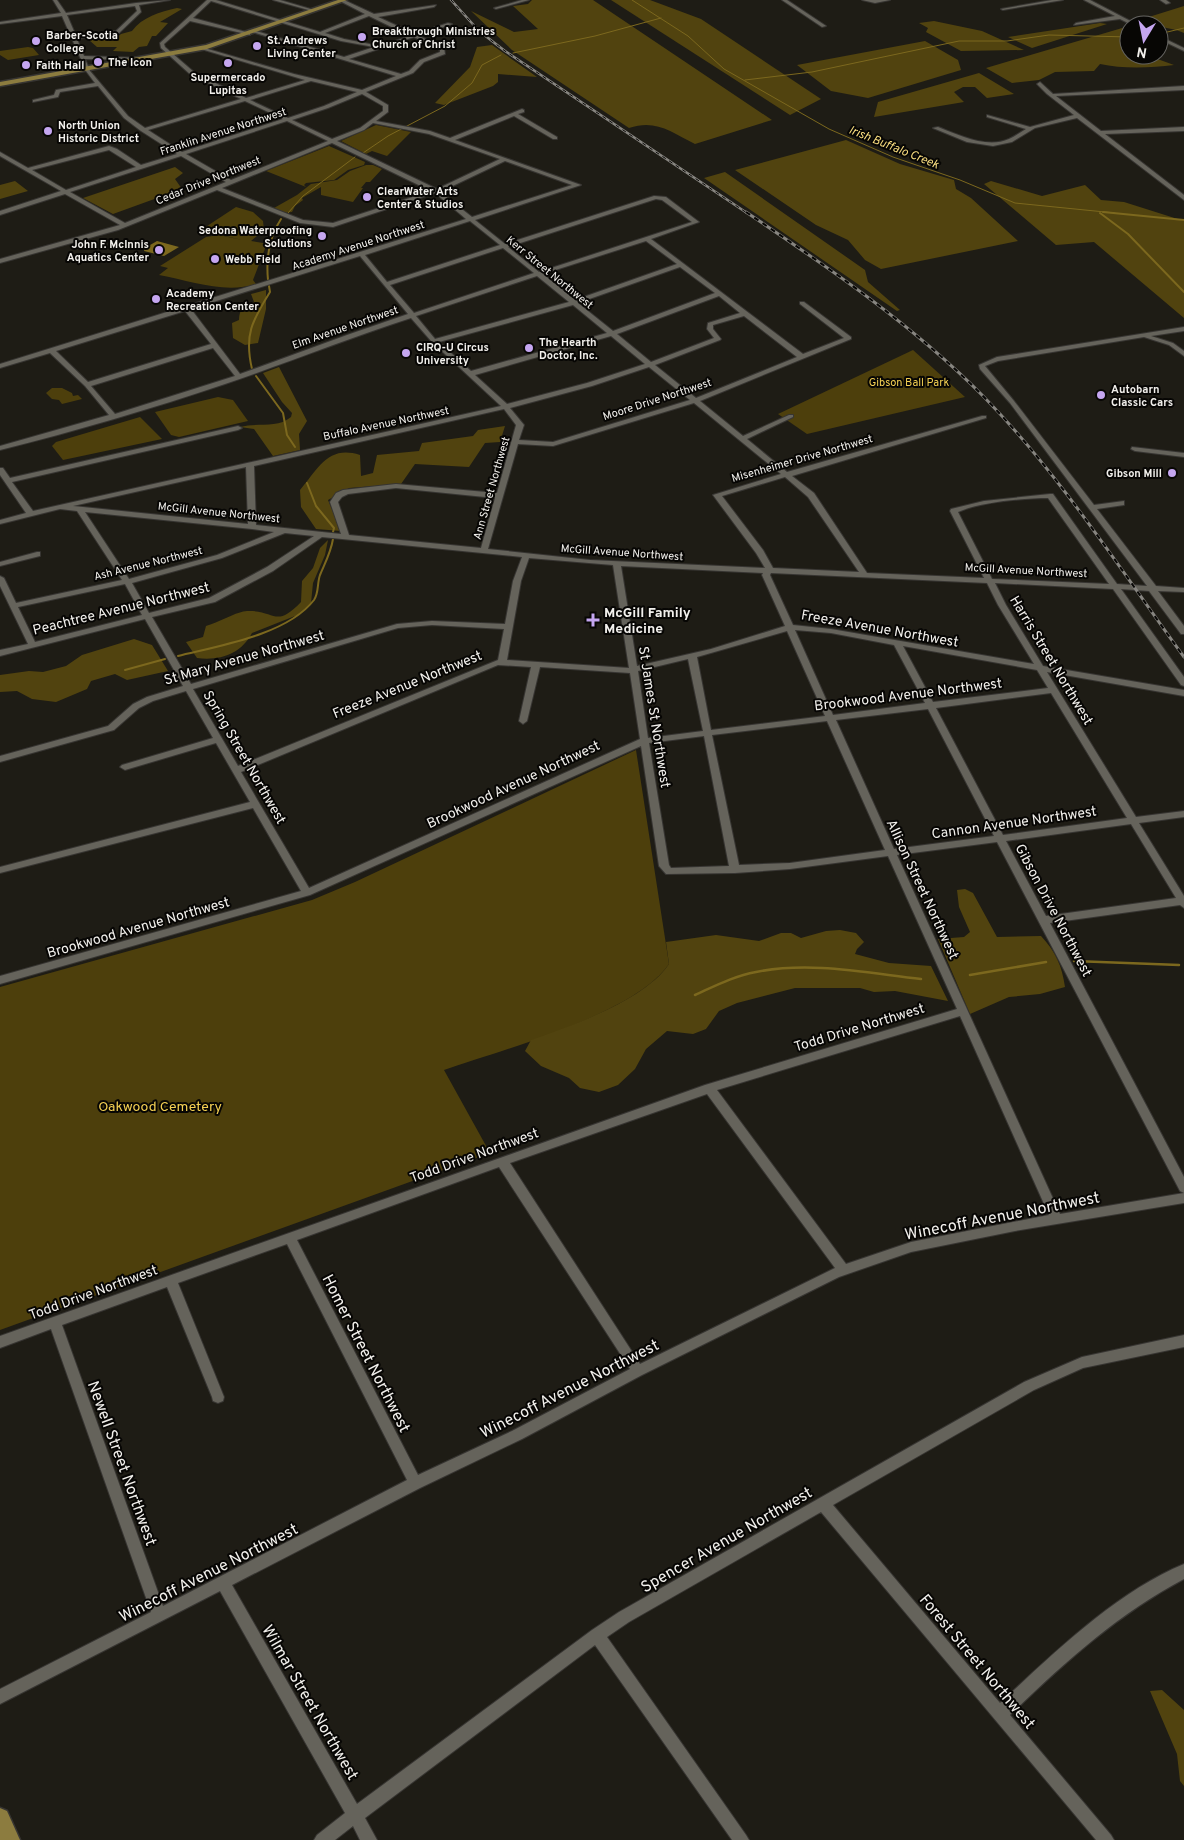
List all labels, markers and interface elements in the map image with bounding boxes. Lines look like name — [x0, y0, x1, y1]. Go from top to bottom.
north arrow — [1119, 15, 1169, 65]
place label: Breakthrough Ministries Church of Christ — [372, 25, 495, 52]
place label: Barber-Scotia College — [46, 29, 118, 56]
marker: Breakthrough Ministries Church of Christ — [356, 31, 368, 43]
place label: St. Andrews Living Center — [267, 34, 336, 61]
marker: Barber-Scotia College — [30, 35, 42, 47]
marker: St. Andrews Living Center — [251, 40, 263, 52]
text: N — [1136, 42, 1148, 61]
marker: The Icon — [92, 56, 104, 68]
place label: The Icon — [108, 56, 152, 70]
marker: Supermercado Lupitas — [222, 57, 234, 69]
marker: Faith Hall — [20, 59, 32, 71]
place label: Faith Hall — [36, 59, 84, 73]
place label: Supermercado Lupitas — [190, 71, 266, 98]
street label: Franklin Avenue Northwest — [158, 105, 288, 159]
place label: North Union Historic District — [58, 119, 139, 146]
water label: Irish Buffalo Creek — [846, 123, 942, 174]
marker: North Union Historic District — [42, 125, 54, 137]
street label: Cedar Drive Northwest — [154, 153, 263, 208]
place label: ClearWater Arts Center & Studios — [377, 185, 463, 212]
marker: ClearWater Arts Center & Studios — [361, 191, 373, 203]
street label: Academy Avenue Northwest — [290, 218, 426, 274]
place label: Sedona Waterproofing Solutions — [199, 224, 312, 251]
marker: Sedona Waterproofing Solutions — [316, 230, 328, 242]
street label: Kerr Street Northwest — [503, 233, 596, 312]
place label: John F. McInnis Aquatics Center — [67, 238, 149, 265]
marker: John F. McInnis Aquatics Center — [153, 244, 165, 256]
marker: Webb Field — [209, 253, 221, 265]
place label: Webb Field — [225, 253, 281, 267]
place label: Academy Recreation Center — [166, 287, 259, 314]
marker: Academy Recreation Center — [150, 293, 162, 305]
street label: Elm Avenue Northwest — [290, 303, 400, 353]
place label: The Hearth Doctor, Inc. — [539, 336, 598, 363]
place label: CIRQ-U Circus University — [416, 341, 489, 368]
marker: The Hearth Doctor, Inc. — [523, 342, 535, 354]
marker: CIRQ-U Circus University — [400, 347, 412, 359]
street label: Moore Drive Northwest — [601, 376, 713, 424]
park label: Gibson Ball Park — [869, 376, 949, 390]
place label: Autobarn Classic Cars — [1111, 383, 1173, 410]
marker: Autobarn Classic Cars — [1095, 389, 1107, 401]
street label: Buffalo Avenue Northwest — [322, 404, 450, 444]
street label: Misenheimer Drive Northwest — [730, 432, 874, 486]
street label: Ann Street Northwest — [471, 435, 513, 541]
place label: Gibson Mill — [1106, 467, 1162, 481]
marker: Gibson Mill — [1166, 467, 1178, 479]
street label: McGill Avenue Northwest — [157, 500, 281, 526]
street label: McGill Avenue Northwest — [560, 542, 684, 564]
street label: Ash Avenue Northwest — [92, 544, 204, 584]
street label: McGill Avenue Northwest — [964, 561, 1088, 581]
street label: Peachtree Avenue Northwest — [31, 579, 212, 640]
street label: Harris Street Northwest — [1005, 593, 1096, 729]
place label: McGill Family Medicine — [604, 605, 691, 638]
street label: Freeze Avenue Northwest — [800, 607, 960, 652]
marker: McGill Family Medicine — [586, 613, 600, 627]
street label: St Mary Avenue Northwest — [162, 627, 327, 690]
street label: St James St Northwest — [634, 645, 673, 789]
street label: Freeze Avenue Northwest — [330, 648, 485, 723]
street label: Brookwood Avenue Northwest — [813, 676, 1003, 715]
street label: Spring Street Northwest — [199, 688, 289, 828]
street label: Brookwood Avenue Northwest — [424, 738, 603, 833]
street label: Cannon Avenue Northwest — [931, 803, 1098, 843]
street label: Allison Street Northwest — [882, 817, 962, 962]
street label: Gibson Drive Northwest — [1010, 841, 1095, 980]
street label: Brookwood Avenue Northwest — [45, 894, 232, 963]
street label: Todd Drive Northwest — [792, 1000, 927, 1056]
park label: Oakwood Cemetery — [98, 1099, 222, 1116]
street label: Todd Drive Northwest — [408, 1125, 541, 1188]
street label: Winecoff Avenue Northwest — [903, 1188, 1102, 1246]
street label: Todd Drive Northwest — [27, 1262, 160, 1325]
street label: Homer Street Northwest — [317, 1271, 414, 1436]
street label: Winecoff Avenue Northwest — [477, 1336, 663, 1444]
street label: Newell Street Northwest — [82, 1379, 160, 1549]
street label: Spencer Avenue Northwest — [638, 1483, 816, 1598]
street label: Winecoff Avenue Northwest — [116, 1520, 302, 1628]
street label: Forest Street Northwest — [914, 1591, 1039, 1734]
street label: Wilmar Street Northwest — [257, 1622, 362, 1784]

